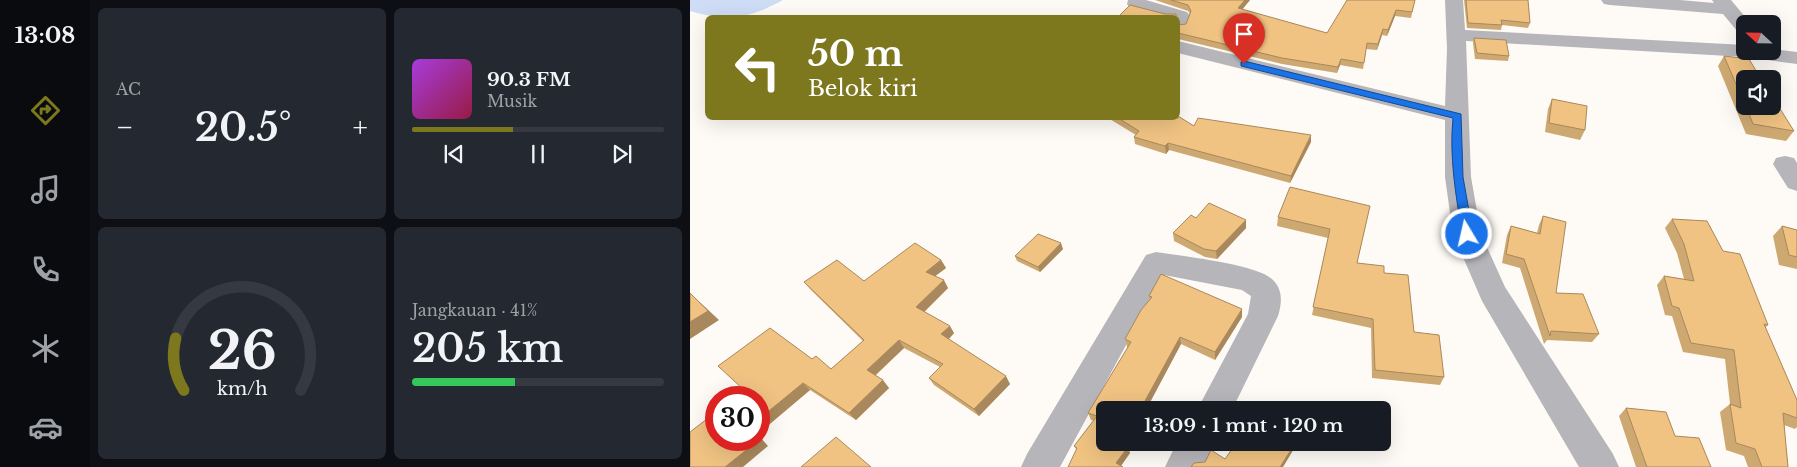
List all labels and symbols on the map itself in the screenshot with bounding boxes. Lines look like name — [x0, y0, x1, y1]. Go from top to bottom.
pin — [1223, 13, 1265, 64]
north arrow — [1736, 15, 1781, 60]
position arrow — [1440, 207, 1492, 259]
speed limit sign: 30 — [705, 386, 770, 451]

